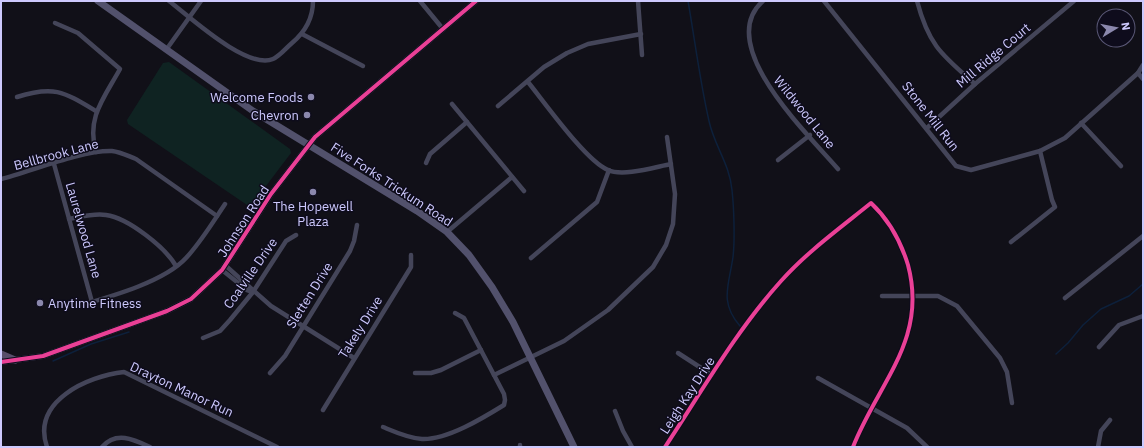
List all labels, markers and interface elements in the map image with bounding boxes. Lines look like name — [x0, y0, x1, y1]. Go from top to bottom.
north arrow — [1096, 8, 1136, 48]
street label: Mill Ridge Court — [953, 19, 1034, 91]
text: N — [1118, 21, 1133, 31]
street label: Wildwood Lane — [770, 72, 839, 152]
street label: Stone Mill Run — [898, 78, 963, 155]
place label: Welcome Foods — [210, 89, 303, 106]
marker: Welcome Foods — [306, 92, 316, 102]
place label: Chevron — [251, 107, 299, 124]
marker: Chevron — [302, 110, 312, 120]
street label: Bellbrook Lane — [12, 135, 101, 174]
street label: Five Forks Trickum Road — [328, 139, 456, 230]
street label: Laurelwood Lane — [62, 180, 105, 280]
street label: Johnson Road — [214, 182, 273, 261]
marker: The Hopewell Plaza — [308, 187, 318, 197]
place label: The Hopewell Plaza — [273, 198, 354, 230]
street label: Coalville Drive — [220, 235, 281, 312]
street label: Sletten Drive — [282, 259, 336, 332]
street label: Takely Drive — [335, 293, 386, 362]
place label: Anytime Fitness — [48, 295, 142, 312]
marker: Anytime Fitness — [35, 298, 45, 308]
street label: Leigh Kay Drive — [656, 353, 719, 437]
street label: Drayton Manor Run — [127, 358, 236, 421]

